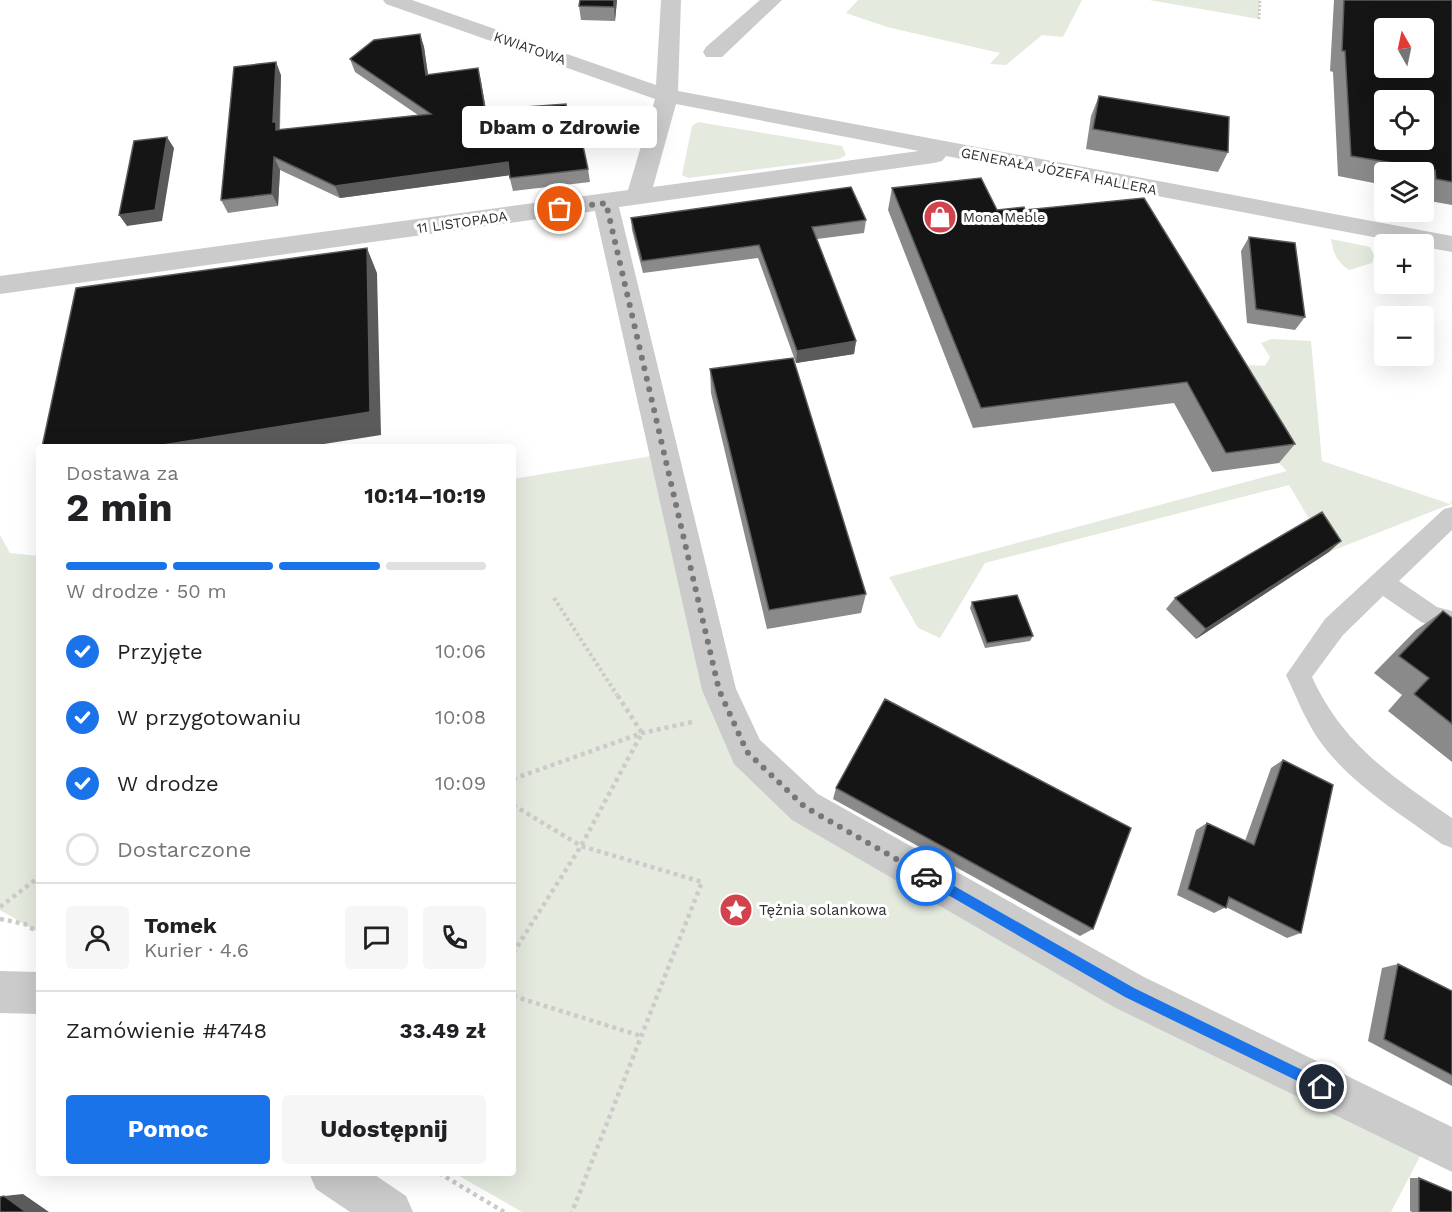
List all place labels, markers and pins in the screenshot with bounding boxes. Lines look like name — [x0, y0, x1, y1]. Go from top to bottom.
callout: Dbam o Zdrowie — [462, 107, 658, 149]
pin — [534, 183, 585, 234]
shop icon: Mona Meble — [922, 199, 958, 235]
place label: Mona Meble — [963, 209, 1045, 225]
place icon: Tężnia solankowa — [718, 892, 754, 928]
place label: Tężnia solankowa — [759, 901, 887, 919]
pin — [1296, 1061, 1347, 1112]

